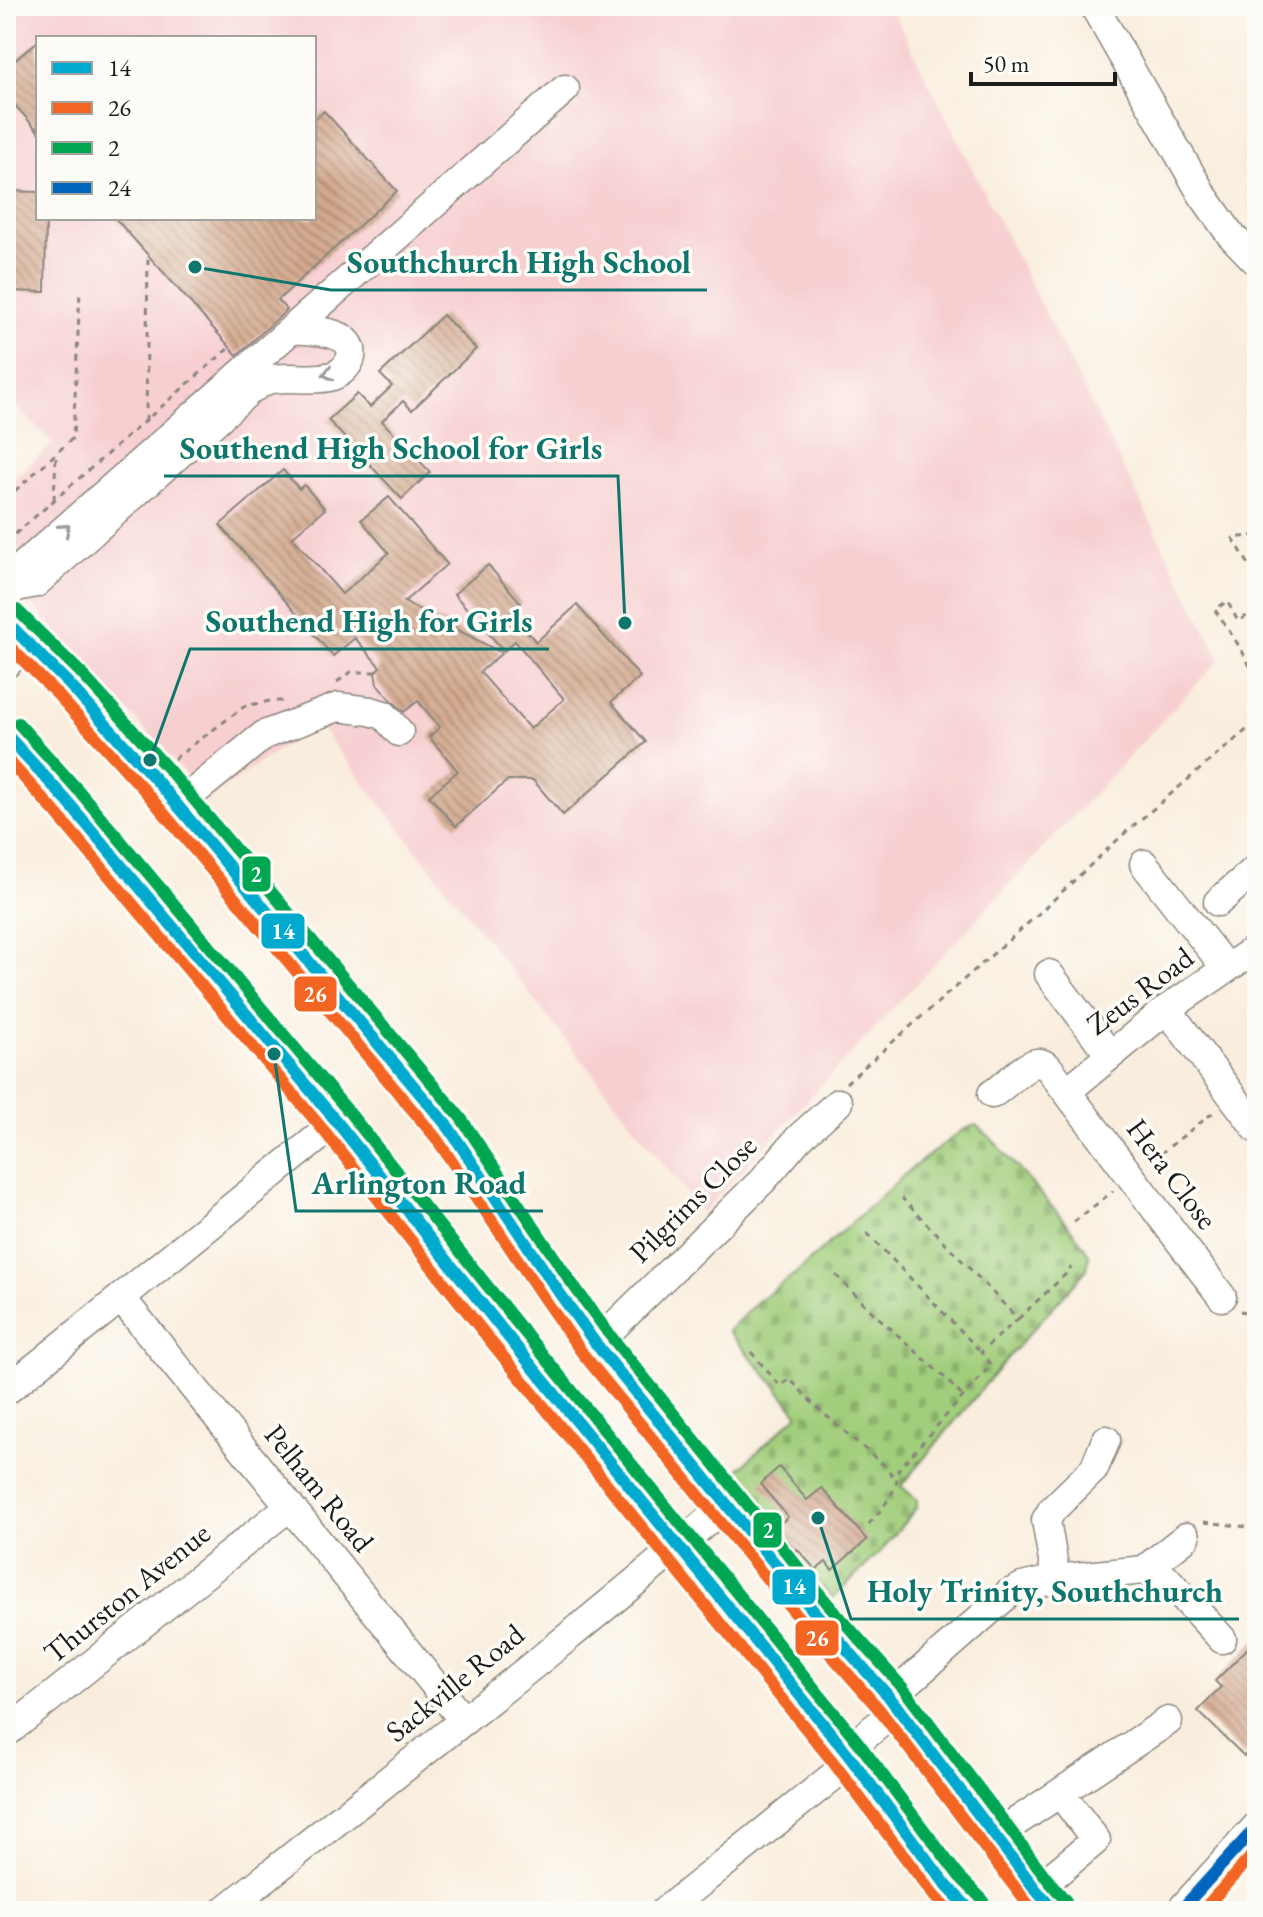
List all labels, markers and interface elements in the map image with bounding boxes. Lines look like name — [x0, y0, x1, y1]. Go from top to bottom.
legend — [36, 36, 316, 220]
scale bar — [971, 36, 1115, 86]
text: 50 m — [983, 48, 1030, 79]
text: 14 — [108, 52, 132, 83]
text: 26 — [108, 92, 131, 123]
text: 2 — [108, 132, 120, 163]
text: 24 — [108, 172, 132, 203]
callout: Southchurch High School — [331, 234, 707, 290]
text: Southchurch High School — [347, 241, 691, 283]
one-way arrow — [321, 365, 335, 382]
callout: Southend High School for Girls — [164, 420, 618, 476]
text: Southend High School for Girls — [180, 427, 602, 469]
one-way arrow — [56, 524, 71, 539]
callout: Southend High for Girls — [190, 593, 549, 649]
text: Southend High for Girls — [205, 600, 533, 642]
line badge: 2 — [241, 855, 272, 893]
text: 2 — [250, 860, 262, 889]
line badge: 14 — [260, 912, 306, 950]
text: 14 — [271, 917, 295, 946]
street label: Zeus Road — [1078, 937, 1202, 1044]
line badge: 26 — [293, 975, 338, 1013]
text: 26 — [303, 980, 327, 1009]
street label: Hera Close — [1118, 1111, 1227, 1237]
street label: Pilgrims Close — [620, 1126, 765, 1271]
callout: Arlington Road — [296, 1155, 543, 1211]
text: Arlington Road — [311, 1162, 527, 1204]
street label: Pelham Road — [256, 1416, 383, 1560]
line badge: 2 — [752, 1511, 783, 1549]
street label: Thurston Avenue — [35, 1513, 218, 1672]
text: 2 — [762, 1516, 774, 1545]
callout: Holy Trinity, Southchurch — [851, 1563, 1239, 1619]
line badge: 14 — [771, 1568, 817, 1606]
text: Holy Trinity, Southchurch — [867, 1570, 1223, 1612]
text: 14 — [782, 1572, 806, 1601]
street label: Sackville Road — [377, 1614, 533, 1751]
line badge: 26 — [794, 1619, 840, 1657]
text: 26 — [805, 1624, 829, 1653]

